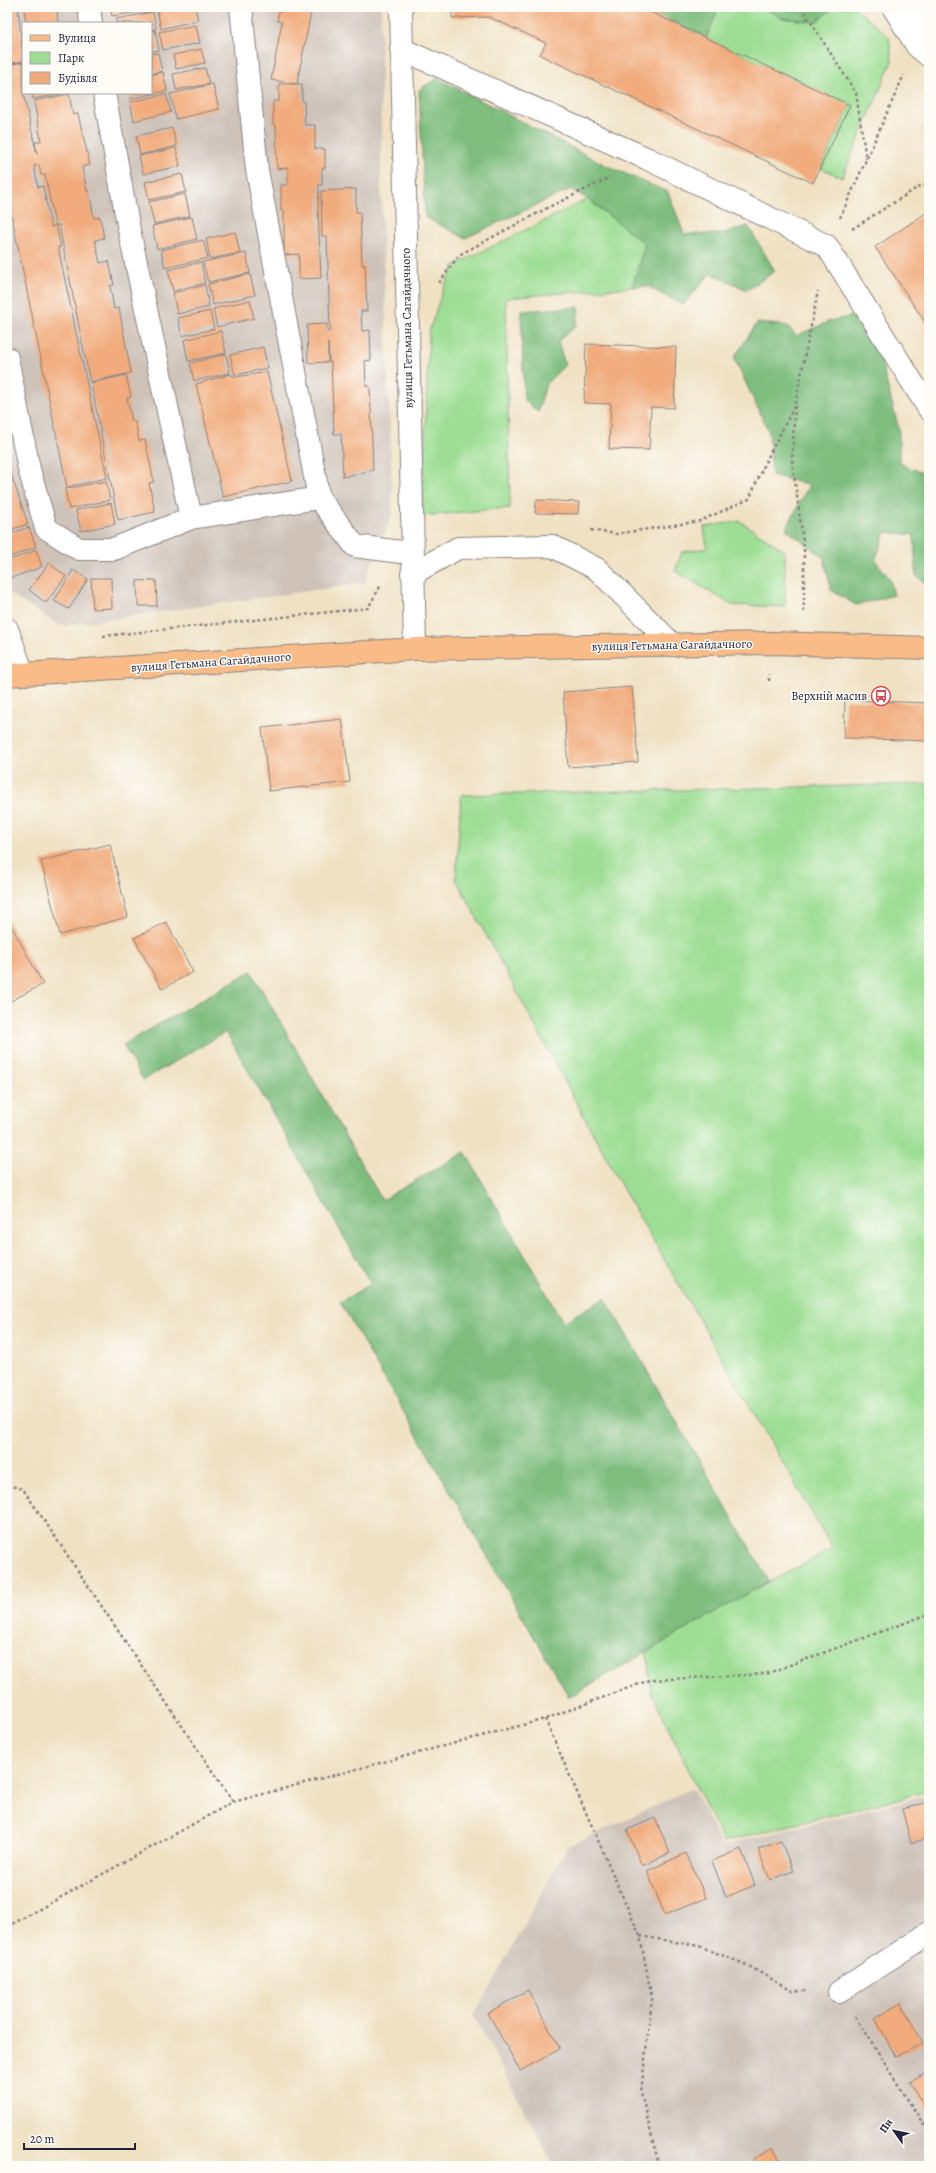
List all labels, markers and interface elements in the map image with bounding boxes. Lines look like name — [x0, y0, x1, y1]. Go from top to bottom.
legend — [22, 22, 152, 94]
text: Вулиця — [58, 30, 96, 46]
text: Парк — [58, 50, 84, 66]
text: Будівля — [58, 70, 98, 86]
street label: вулиця Гетьмана Сагайдачного — [398, 248, 416, 408]
street label: вулиця Гетьмана Сагайдачного — [592, 636, 752, 654]
street label: вулиця Гетьмана Сагайдачного — [130, 648, 292, 676]
bus stop icon: Верхній масив — [870, 685, 892, 707]
place label: Верхній масив — [791, 688, 867, 704]
north arrow — [874, 2111, 914, 2151]
text: Пн — [876, 2115, 897, 2136]
scale bar — [24, 2125, 135, 2151]
text: 20 m — [30, 2131, 54, 2147]

